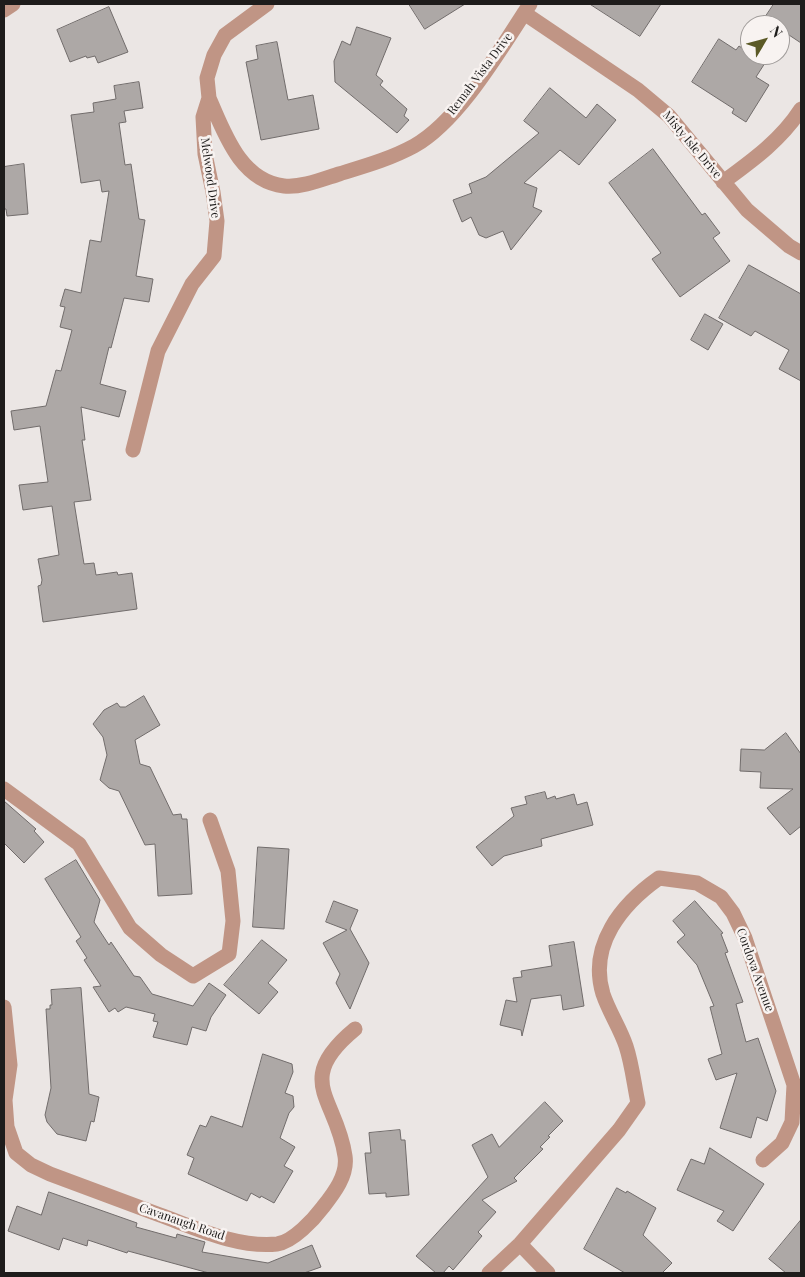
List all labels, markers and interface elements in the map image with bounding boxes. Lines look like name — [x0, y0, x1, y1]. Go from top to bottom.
north arrow — [740, 15, 790, 65]
text: N — [766, 22, 787, 41]
street label: Remah Vista Drive — [444, 30, 516, 118]
street label: Misty Isle Drive — [660, 108, 724, 182]
street label: Melwood Drive — [197, 137, 223, 219]
street label: Cordova Avenue — [733, 926, 777, 1014]
street label: Cavanaugh Road — [137, 1201, 227, 1243]

